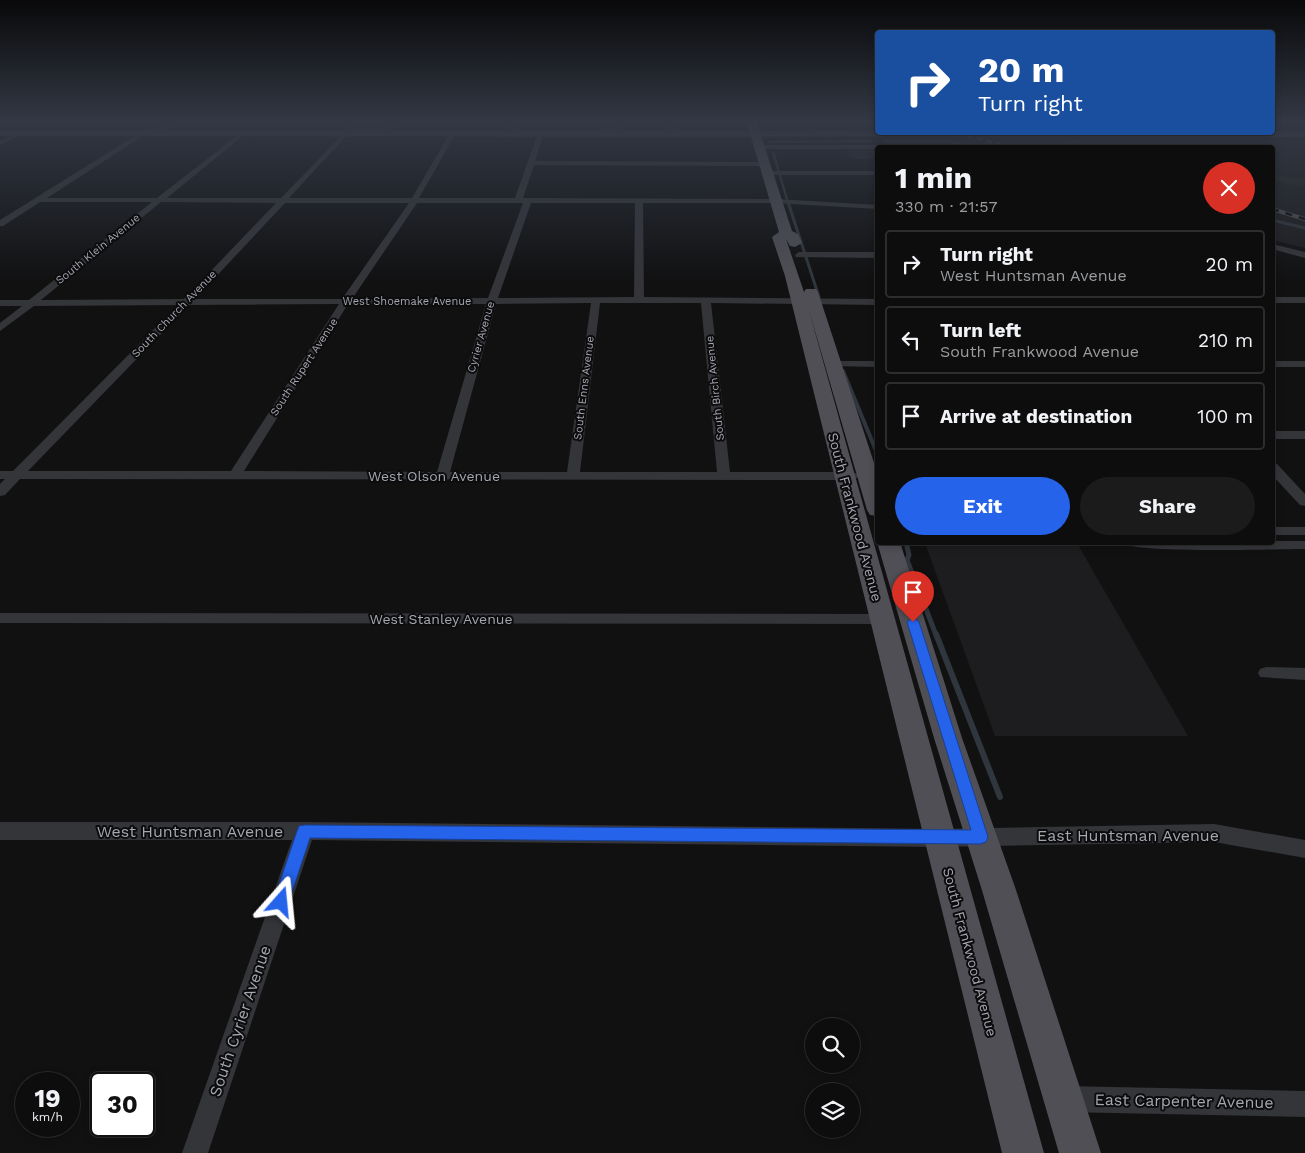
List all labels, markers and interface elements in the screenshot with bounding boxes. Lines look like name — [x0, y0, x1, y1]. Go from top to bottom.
text: 20 m — [978, 49, 1064, 91]
icon: right — [895, 50, 960, 115]
text: Turn right — [978, 91, 1083, 116]
text: 1 min — [895, 160, 972, 195]
button: close — [1203, 162, 1255, 214]
text: 330 m · 21:57 — [895, 197, 997, 216]
street label: South Klein Avenue — [53, 211, 143, 287]
text: Turn right — [940, 243, 1033, 266]
icon: right — [897, 250, 925, 278]
text: 20 m — [1206, 253, 1253, 276]
text: West Huntsman Avenue — [940, 266, 1127, 285]
street label: South Church Avenue — [129, 268, 219, 360]
street label: West Shoemake Avenue — [343, 295, 471, 308]
street label: Cyrier Avenue — [465, 300, 497, 374]
street label: South Rupert Avenue — [268, 316, 340, 418]
text: Turn left — [940, 319, 1021, 342]
icon: left — [897, 326, 925, 354]
text: 210 m — [1198, 329, 1253, 352]
street label: South Enns Avenue — [571, 335, 597, 441]
street label: South Birch Avenue — [703, 335, 727, 441]
text: South Frankwood Avenue — [940, 342, 1139, 361]
icon: arrive — [897, 402, 925, 430]
text: Arrive at destination — [940, 405, 1132, 428]
text: 100 m — [1197, 405, 1253, 428]
street label: South Frankwood Avenue — [825, 431, 885, 603]
street label: West Olson Avenue — [368, 468, 500, 484]
button: Exit — [895, 477, 1070, 535]
button: Share — [1080, 477, 1255, 535]
pin — [892, 571, 934, 622]
icon: arrive — [899, 578, 927, 606]
street label: West Stanley Avenue — [369, 611, 513, 627]
street label: West Huntsman Avenue — [97, 822, 283, 841]
street label: East Huntsman Avenue — [1037, 826, 1219, 845]
street label: South Frankwood Avenue — [940, 866, 1000, 1038]
position arrow — [254, 875, 306, 927]
street label: South Cyrier Avenue — [205, 943, 275, 1099]
map controls — [805, 1018, 860, 1138]
button: search — [805, 1018, 860, 1073]
speed limit sign: 30 — [90, 1072, 155, 1137]
button: layers — [805, 1083, 860, 1138]
text: 19 — [34, 1084, 61, 1113]
street label: East Carpenter Avenue — [1094, 1090, 1274, 1112]
text: km/h — [32, 1110, 63, 1124]

